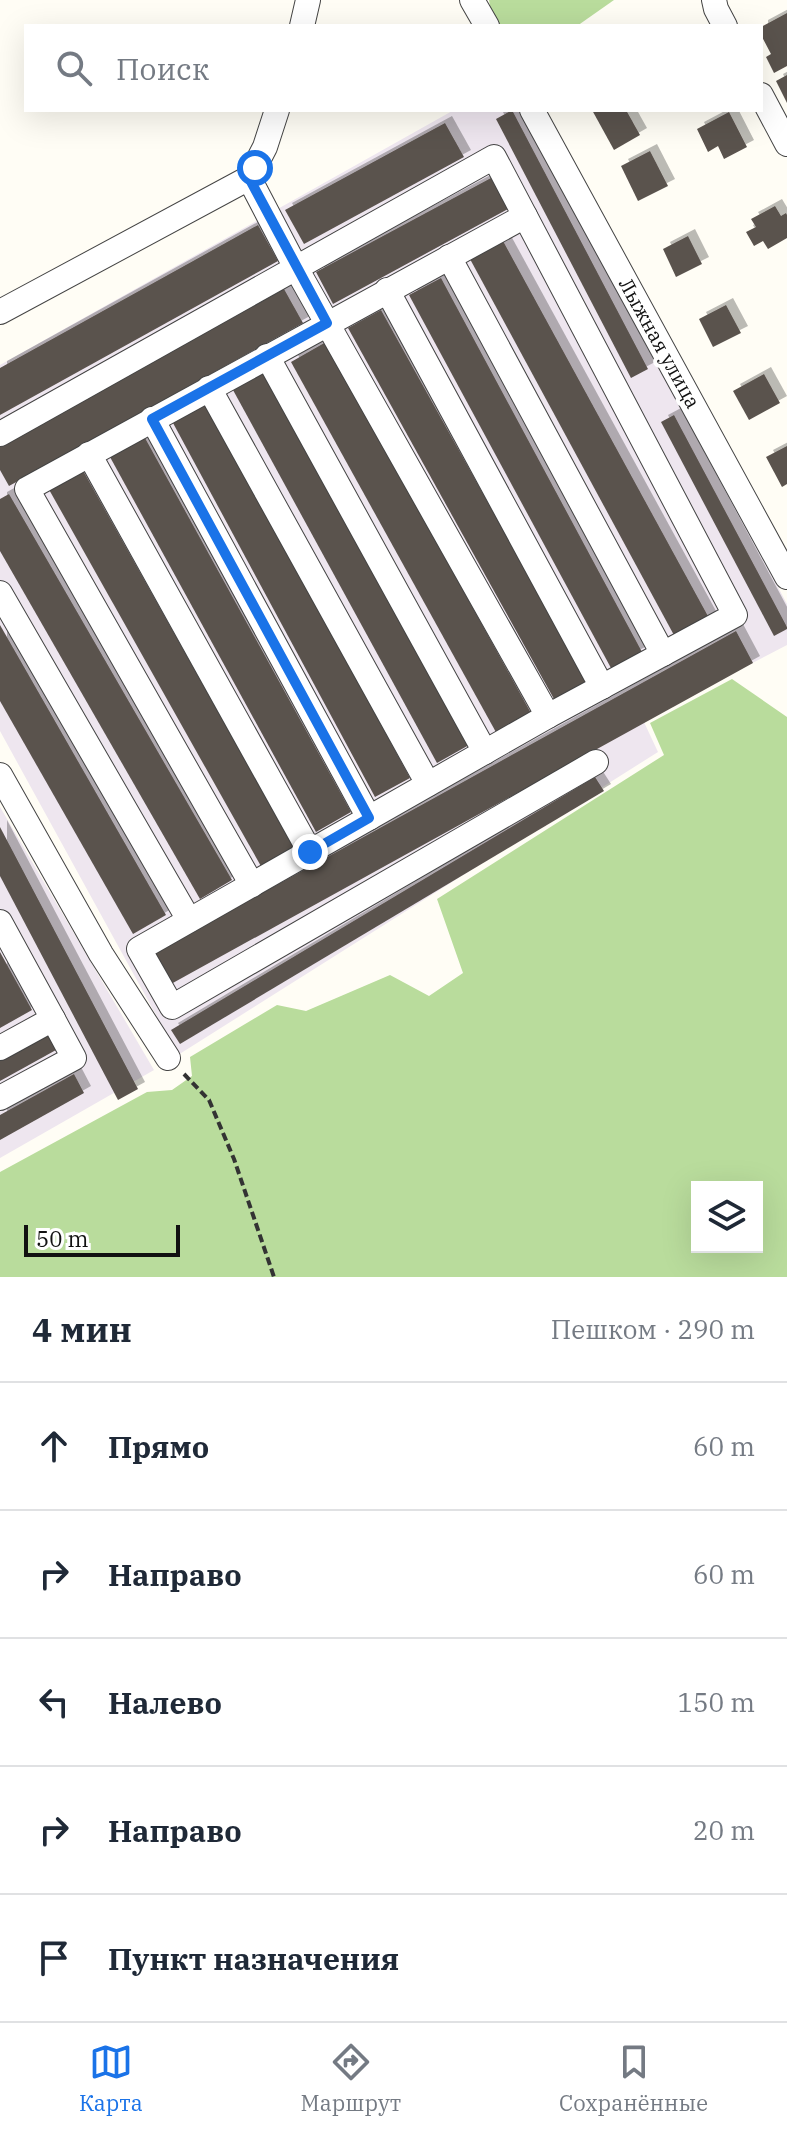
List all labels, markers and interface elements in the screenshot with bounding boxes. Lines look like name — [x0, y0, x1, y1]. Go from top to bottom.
search box — [24, 24, 763, 112]
icon: search — [52, 46, 96, 90]
text: Поиск — [116, 49, 209, 88]
route start — [237, 150, 273, 186]
street label: Лыжная улица — [613, 273, 707, 413]
route end — [292, 834, 328, 870]
map controls — [691, 1181, 763, 1253]
button: layers — [691, 1181, 763, 1253]
scale bar — [24, 1221, 180, 1257]
text: 50 m — [36, 1224, 88, 1253]
text: 4 мин — [32, 1307, 132, 1351]
text: Пешком · 290 m — [551, 1312, 755, 1346]
icon: ahead — [32, 1424, 76, 1468]
text: Прямо — [108, 1427, 209, 1466]
text: 60 m — [693, 1429, 755, 1463]
icon: right — [32, 1552, 76, 1596]
text: Направо — [108, 1555, 242, 1594]
text: 60 m — [693, 1557, 755, 1591]
icon: left — [32, 1680, 76, 1724]
text: Налево — [108, 1683, 222, 1722]
text: 150 m — [677, 1685, 755, 1719]
icon: right — [32, 1808, 76, 1852]
text: Направо — [108, 1811, 242, 1850]
text: 20 m — [693, 1813, 755, 1847]
icon: arrive — [32, 1936, 76, 1980]
text: Пункт назначения — [108, 1939, 399, 1978]
tab: Карта — [79, 2040, 143, 2117]
tab: Маршрут — [301, 2040, 401, 2117]
tab: Сохранённые — [559, 2040, 708, 2117]

